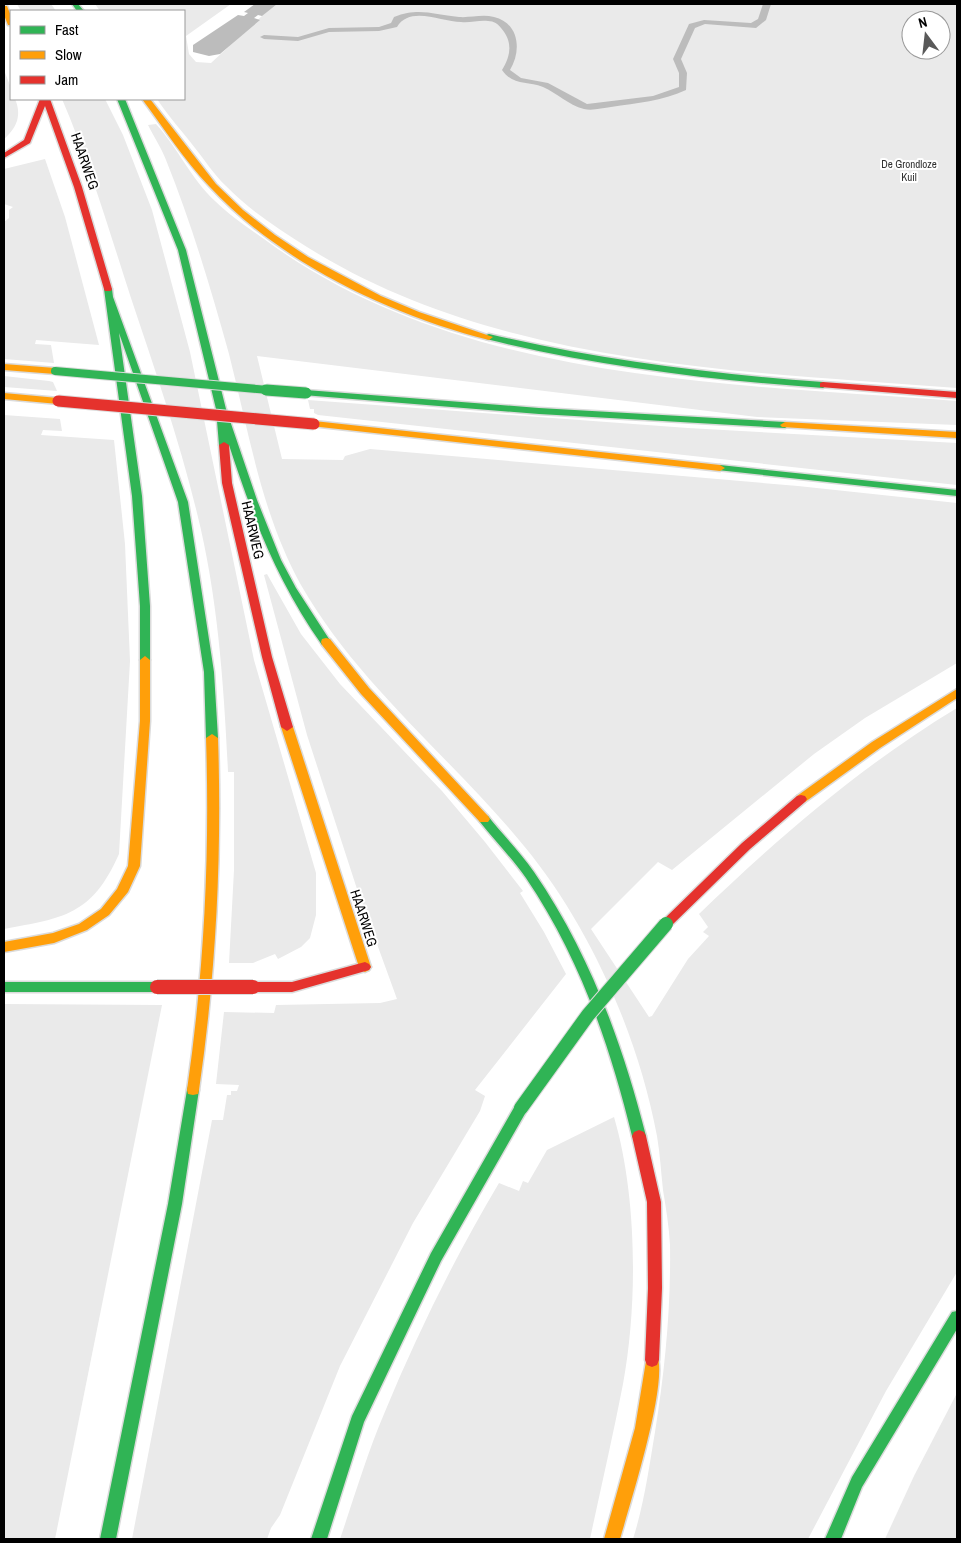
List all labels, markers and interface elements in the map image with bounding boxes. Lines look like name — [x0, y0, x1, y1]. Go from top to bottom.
legend — [10, 10, 185, 100]
north arrow — [901, 10, 951, 60]
text: N — [916, 13, 929, 32]
text: Fast — [55, 19, 79, 40]
text: Slow — [55, 44, 82, 65]
text: Jam — [55, 69, 78, 90]
street label: HAARWEG — [67, 130, 103, 192]
park label: De Grondloze Kuil — [881, 157, 937, 184]
street label: HAARWEG — [238, 499, 268, 561]
street label: HAARWEG — [346, 887, 382, 949]

